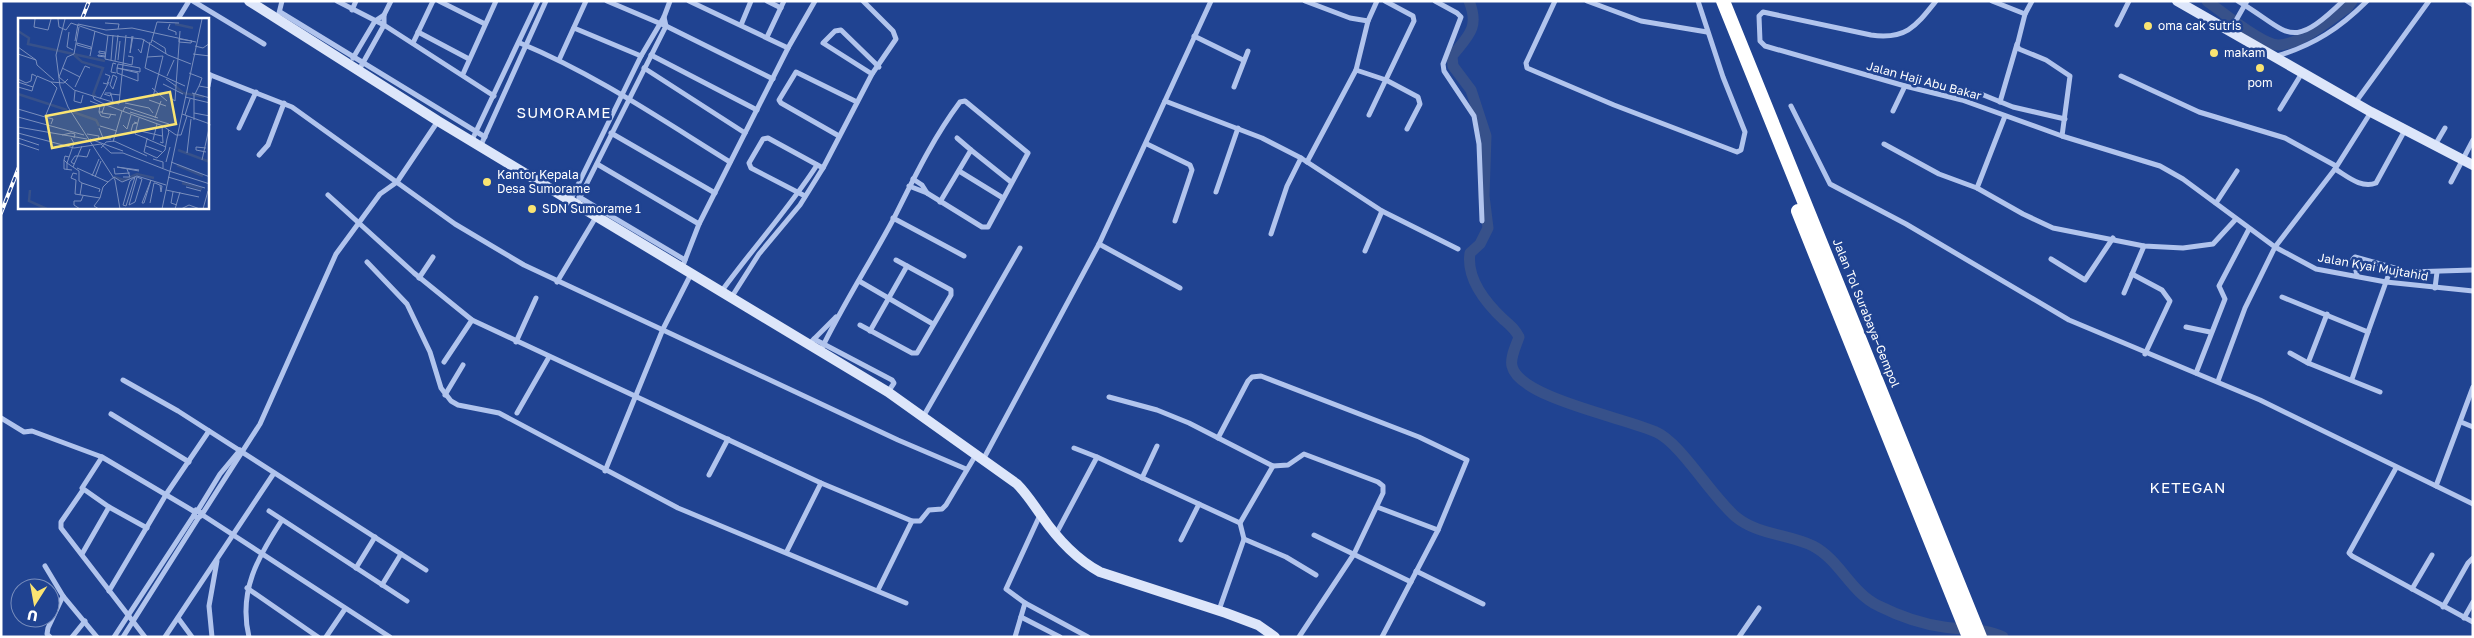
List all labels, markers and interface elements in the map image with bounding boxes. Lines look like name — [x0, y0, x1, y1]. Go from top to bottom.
inset map — [18, 18, 209, 209]
place label: oma cak sutris — [2158, 18, 2241, 33]
marker: oma cak sutris — [2142, 20, 2154, 32]
place label: makam — [2224, 45, 2265, 60]
marker: makam — [2208, 47, 2220, 59]
street label: Jalan Haji Abu Bakar — [1865, 58, 1984, 103]
marker: pom — [2254, 62, 2266, 74]
place label: pom — [2247, 75, 2273, 90]
district label: SUMORAME — [517, 103, 611, 121]
place label: Kantor Kepala Desa Sumorame — [497, 167, 590, 196]
marker: Kantor Kepala Desa Sumorame — [481, 176, 493, 188]
place label: SDN Sumorame 1 — [542, 201, 641, 216]
marker: SDN Sumorame 1 — [526, 203, 538, 215]
street label: Jalan Tol Surabaya–Gempol — [1830, 236, 1903, 389]
street label: Jalan Kyai Mujtahid — [2317, 249, 2430, 284]
district label: KETEGAN — [2150, 478, 2226, 496]
north arrow — [10, 578, 60, 628]
text: U — [26, 607, 39, 626]

